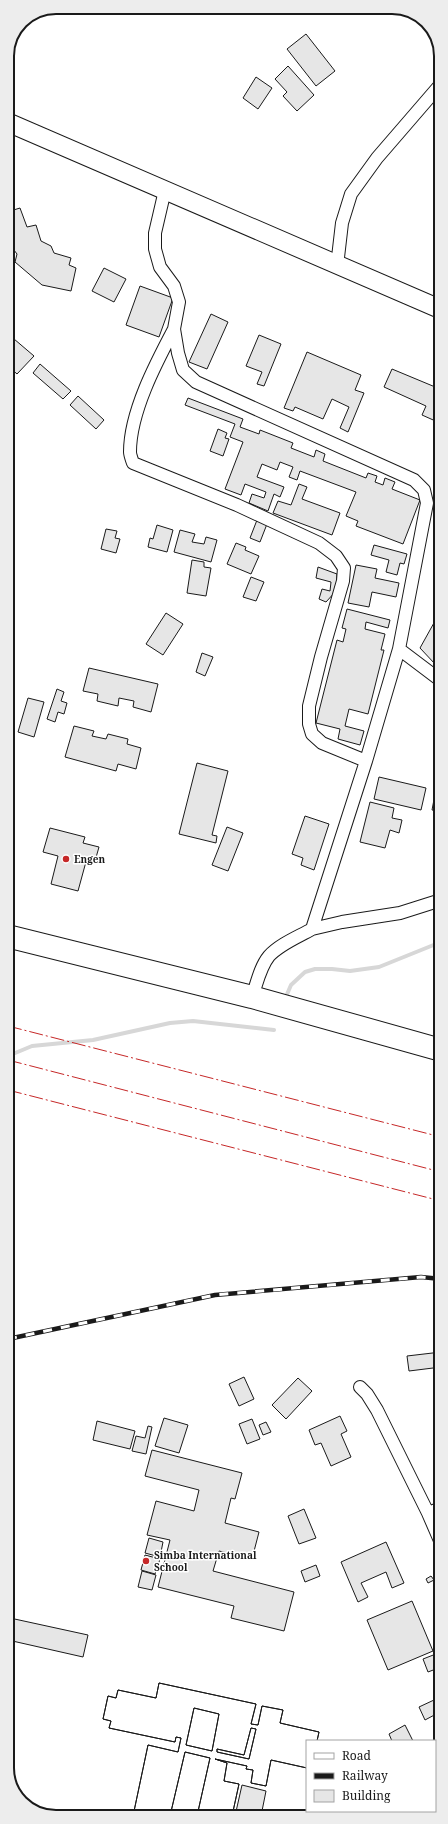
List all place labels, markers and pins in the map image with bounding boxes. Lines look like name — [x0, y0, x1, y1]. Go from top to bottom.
place label: Engen — [74, 852, 106, 866]
marker: Engen — [61, 854, 71, 864]
place label: Simba International School — [154, 1548, 257, 1574]
marker: Simba International School — [141, 1556, 151, 1566]

